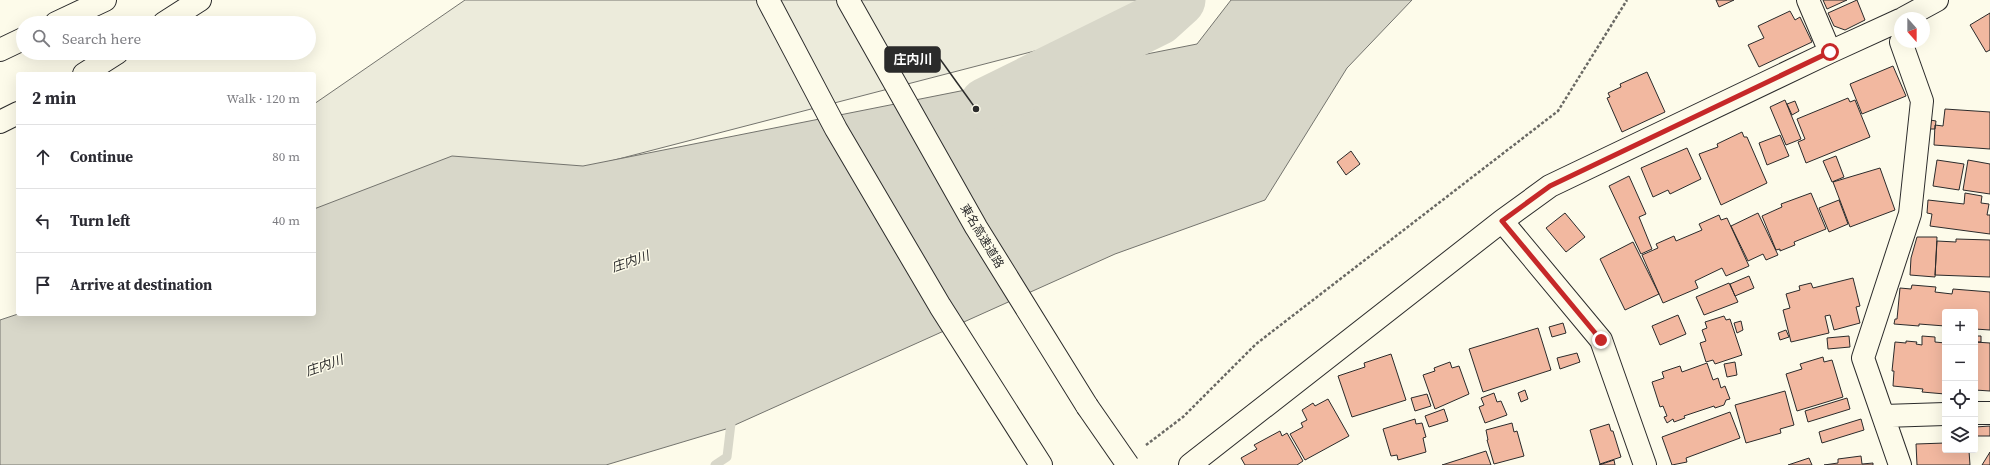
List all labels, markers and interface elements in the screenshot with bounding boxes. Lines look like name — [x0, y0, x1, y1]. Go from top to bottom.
north arrow — [1894, 12, 1930, 48]
search box — [16, 16, 316, 60]
icon: search — [30, 27, 52, 49]
text: Search here — [62, 28, 141, 49]
route start — [1821, 43, 1839, 61]
callout: 庄内川 — [885, 47, 940, 72]
text: 庄内川 — [893, 51, 933, 68]
text: 2 min — [32, 86, 76, 110]
text: Walk · 120 m — [227, 90, 300, 107]
icon: ahead — [32, 146, 54, 168]
text: Continue — [70, 146, 133, 167]
text: 80 m — [272, 148, 300, 165]
street label: 東名高速道路 — [957, 201, 1007, 271]
icon: left — [32, 210, 54, 232]
text: Turn left — [70, 210, 130, 231]
text: 40 m — [272, 212, 300, 229]
water label: 庄内川 — [609, 246, 653, 276]
icon: arrive — [32, 274, 54, 296]
text: Arrive at destination — [70, 274, 212, 295]
map controls — [1942, 309, 1978, 453]
button: + — [1942, 309, 1978, 345]
route end — [1592, 331, 1610, 349]
button: − — [1942, 345, 1978, 381]
water label: 庄内川 — [303, 350, 347, 380]
button: locate — [1942, 381, 1978, 417]
button: layers — [1942, 417, 1978, 453]

